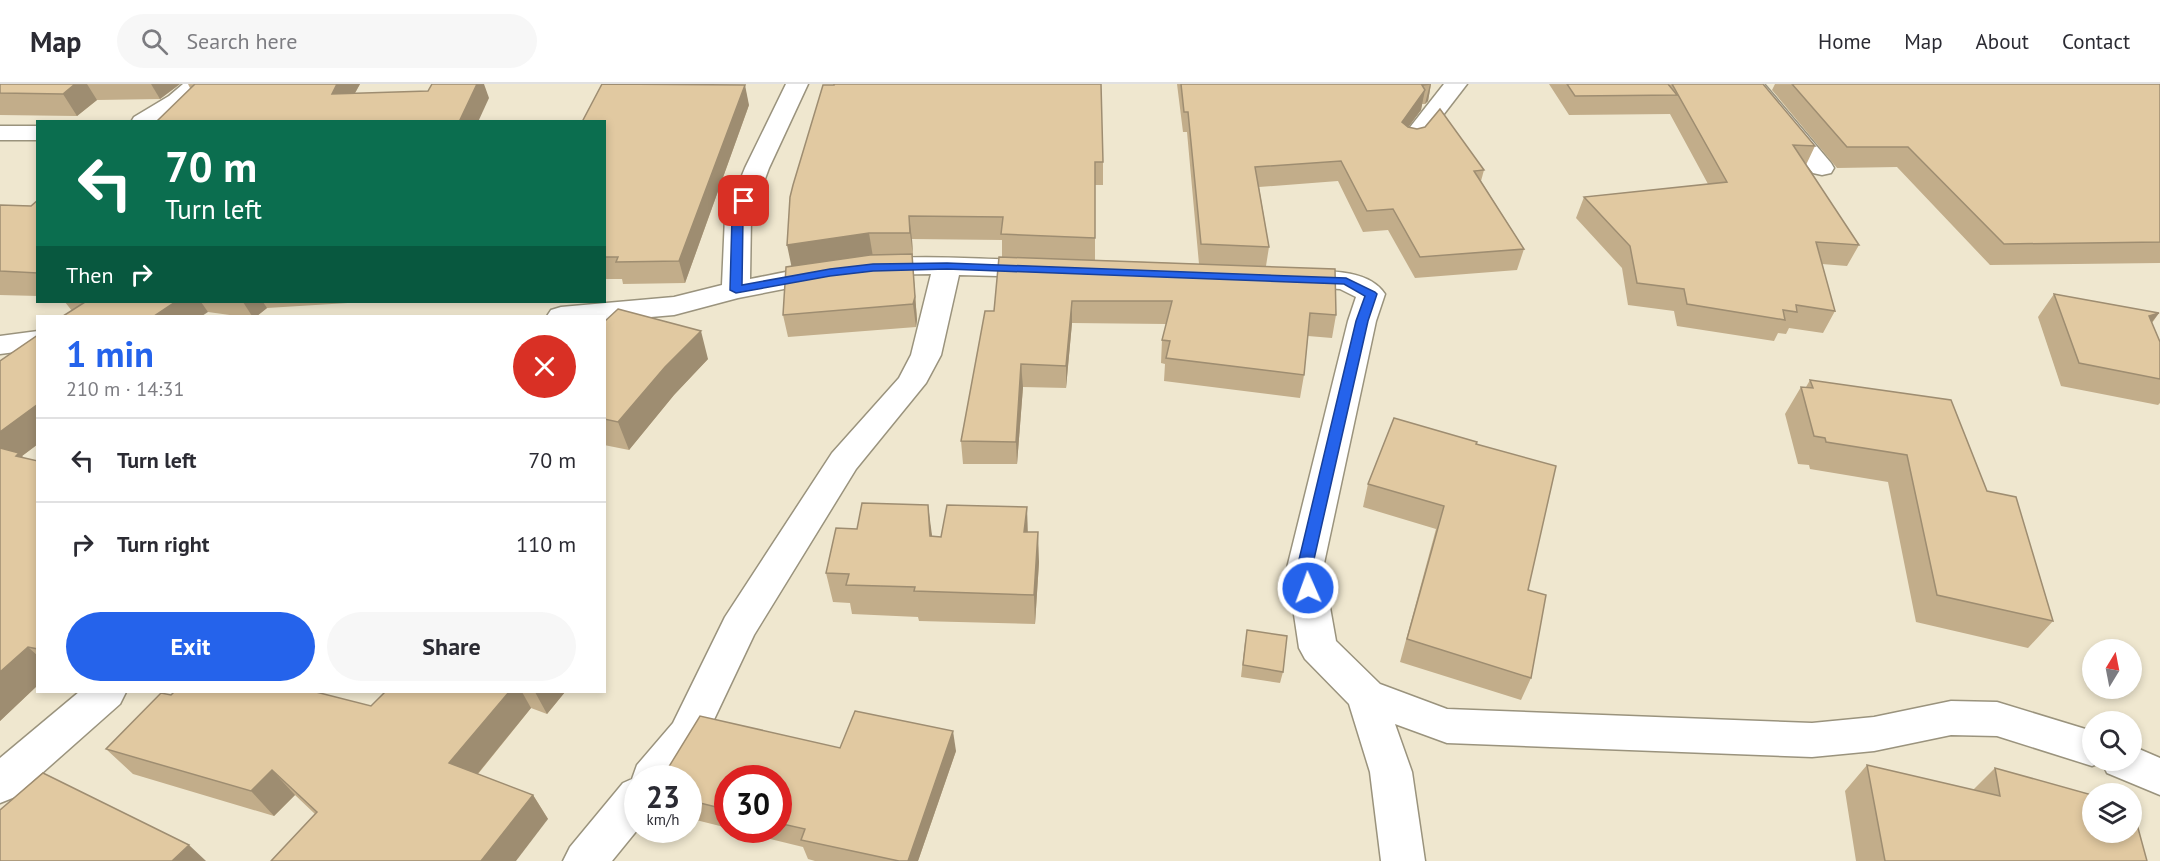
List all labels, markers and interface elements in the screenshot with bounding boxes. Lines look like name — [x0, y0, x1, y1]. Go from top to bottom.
search box — [117, 14, 537, 68]
text: Map — [30, 23, 81, 60]
icon: search — [138, 25, 171, 58]
text: Search here — [186, 27, 297, 55]
text: Home — [1818, 28, 1871, 55]
text: Map — [1904, 28, 1943, 55]
text: About — [1976, 28, 2029, 55]
text: Contact — [2062, 28, 2130, 55]
text: 70 m — [165, 139, 257, 194]
icon: left — [66, 144, 144, 222]
pin — [718, 175, 769, 226]
icon: arrive — [727, 184, 760, 217]
text: Turn left — [165, 192, 262, 226]
icon: right — [125, 258, 158, 291]
text: Then — [66, 261, 113, 289]
text: 1 min — [66, 330, 154, 377]
button: close — [513, 335, 576, 398]
text: 210 m · 14:31 — [66, 376, 184, 402]
icon: left — [66, 444, 99, 477]
text: Turn left — [117, 446, 197, 474]
text: 70 m — [528, 446, 576, 474]
icon: right — [66, 528, 99, 561]
text: Turn right — [117, 530, 209, 558]
text: 110 m — [516, 530, 576, 558]
position arrow — [1276, 556, 1340, 620]
button: Exit — [66, 612, 315, 681]
button: Share — [327, 612, 576, 681]
north arrow — [2082, 639, 2142, 699]
map controls — [2082, 639, 2142, 843]
button: search — [2082, 711, 2142, 771]
speed limit sign: 30 — [714, 765, 792, 843]
text: 23 — [646, 777, 680, 816]
button: layers — [2082, 783, 2142, 843]
text: km/h — [647, 810, 679, 829]

